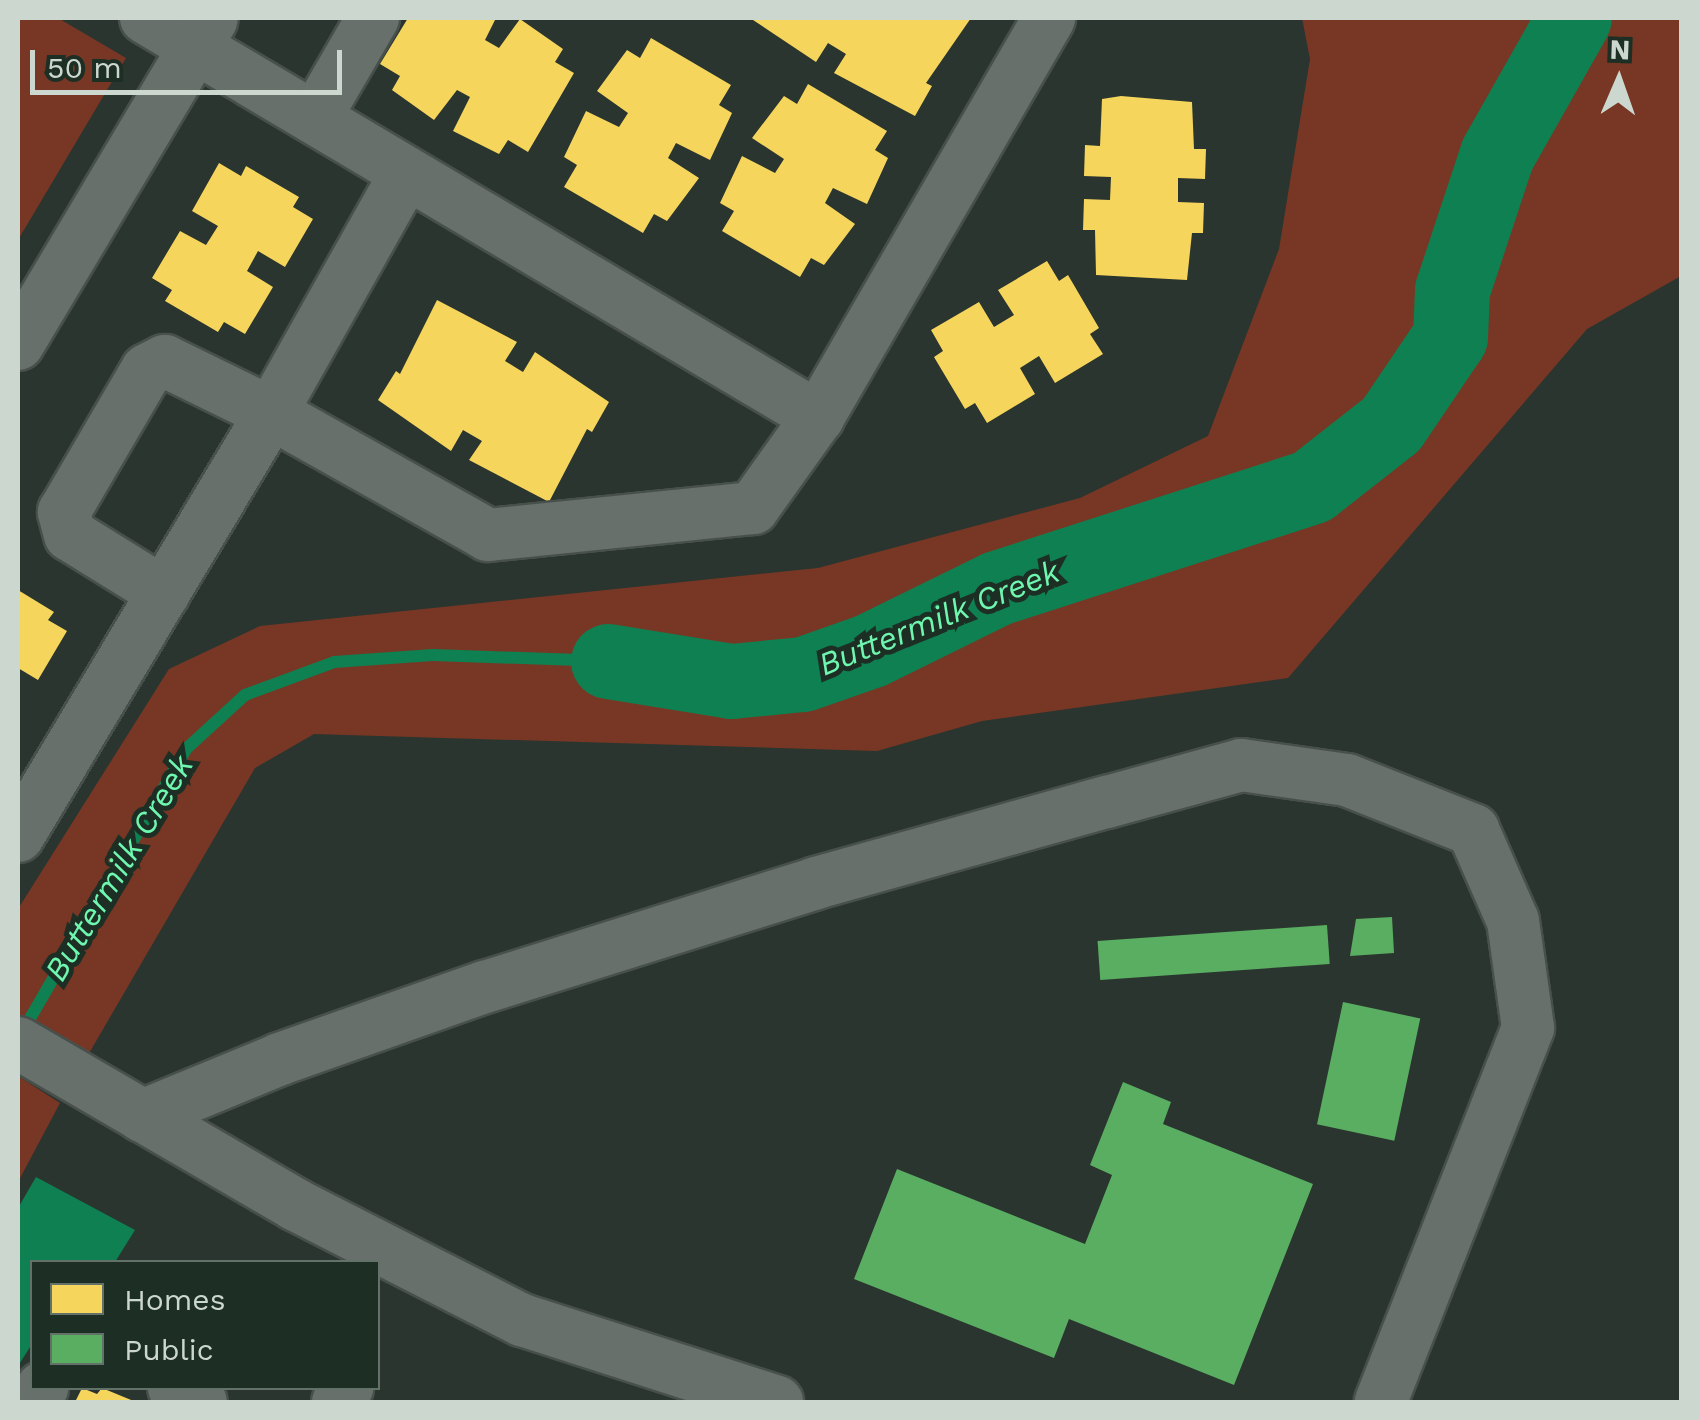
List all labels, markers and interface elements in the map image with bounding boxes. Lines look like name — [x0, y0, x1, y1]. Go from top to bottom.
scale bar — [35, 30, 348, 92]
north arrow — [1569, 30, 1669, 130]
text: N — [1609, 33, 1631, 66]
text: 50 m — [47, 50, 122, 85]
water label: Buttermilk Creek — [812, 552, 1066, 684]
water label: Buttermilk Creek — [36, 748, 202, 988]
legend — [30, 1260, 380, 1390]
text: Homes — [124, 1282, 226, 1317]
text: Public — [124, 1332, 214, 1367]

